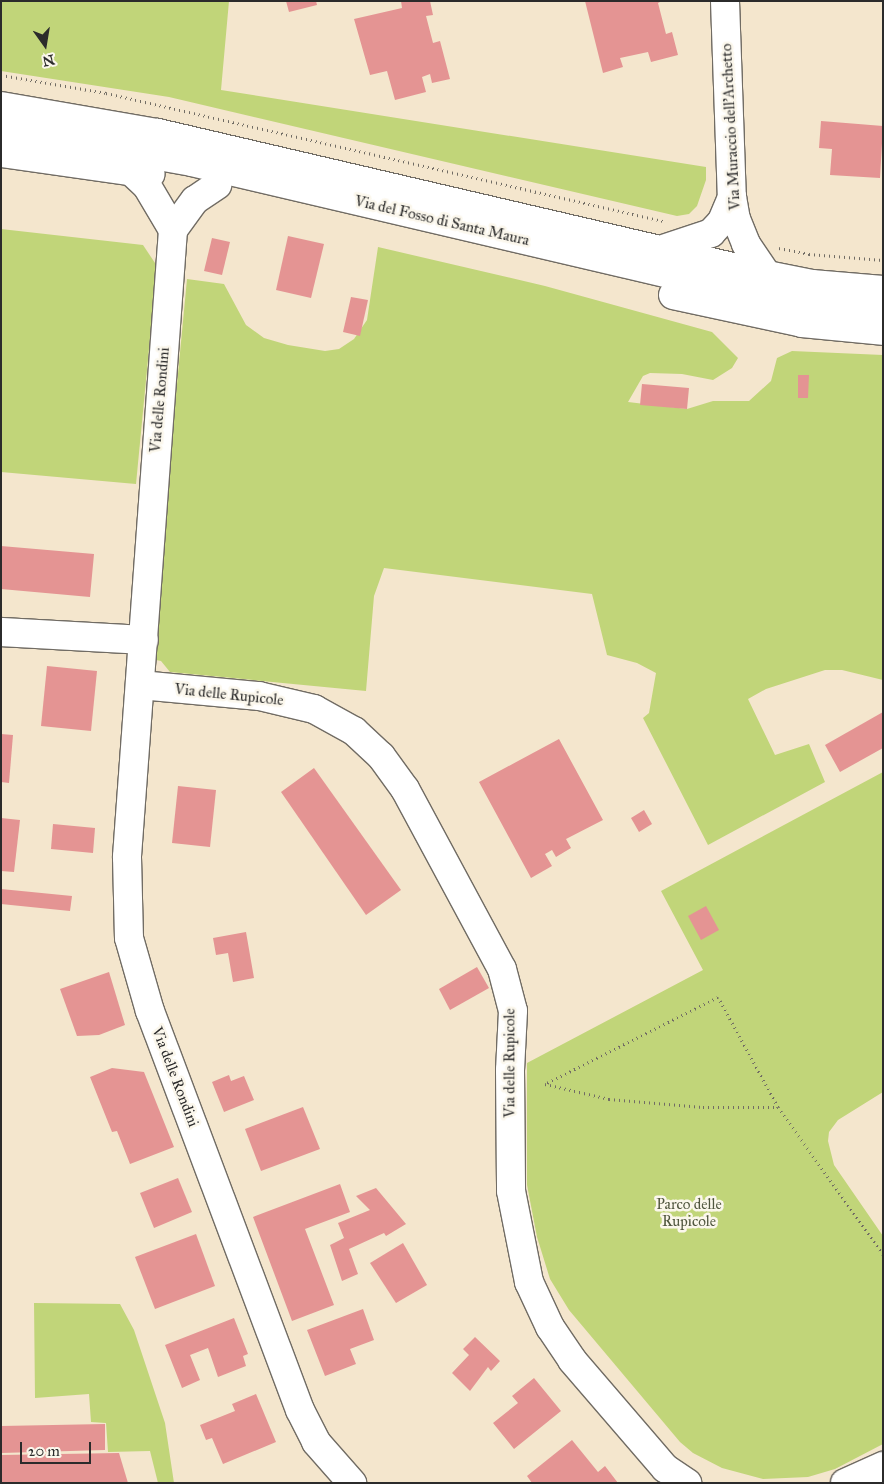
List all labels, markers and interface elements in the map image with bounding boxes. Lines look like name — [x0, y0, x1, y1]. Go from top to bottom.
north arrow — [20, 20, 70, 70]
street label: Via Muraccio dell'Archetto — [718, 43, 744, 211]
text: N — [41, 50, 56, 70]
street label: Via del Fosso di Santa Maura — [353, 192, 531, 250]
street label: Via delle Rondini — [146, 347, 174, 453]
street label: Via delle Rupicole — [174, 680, 284, 710]
street label: Via delle Rupicole — [501, 1008, 519, 1118]
street label: Via delle Rondini — [148, 1025, 202, 1129]
park label: Parco delle Rupicole — [656, 1195, 722, 1230]
scale bar — [22, 1432, 94, 1464]
text: 20 m — [28, 1442, 60, 1460]

